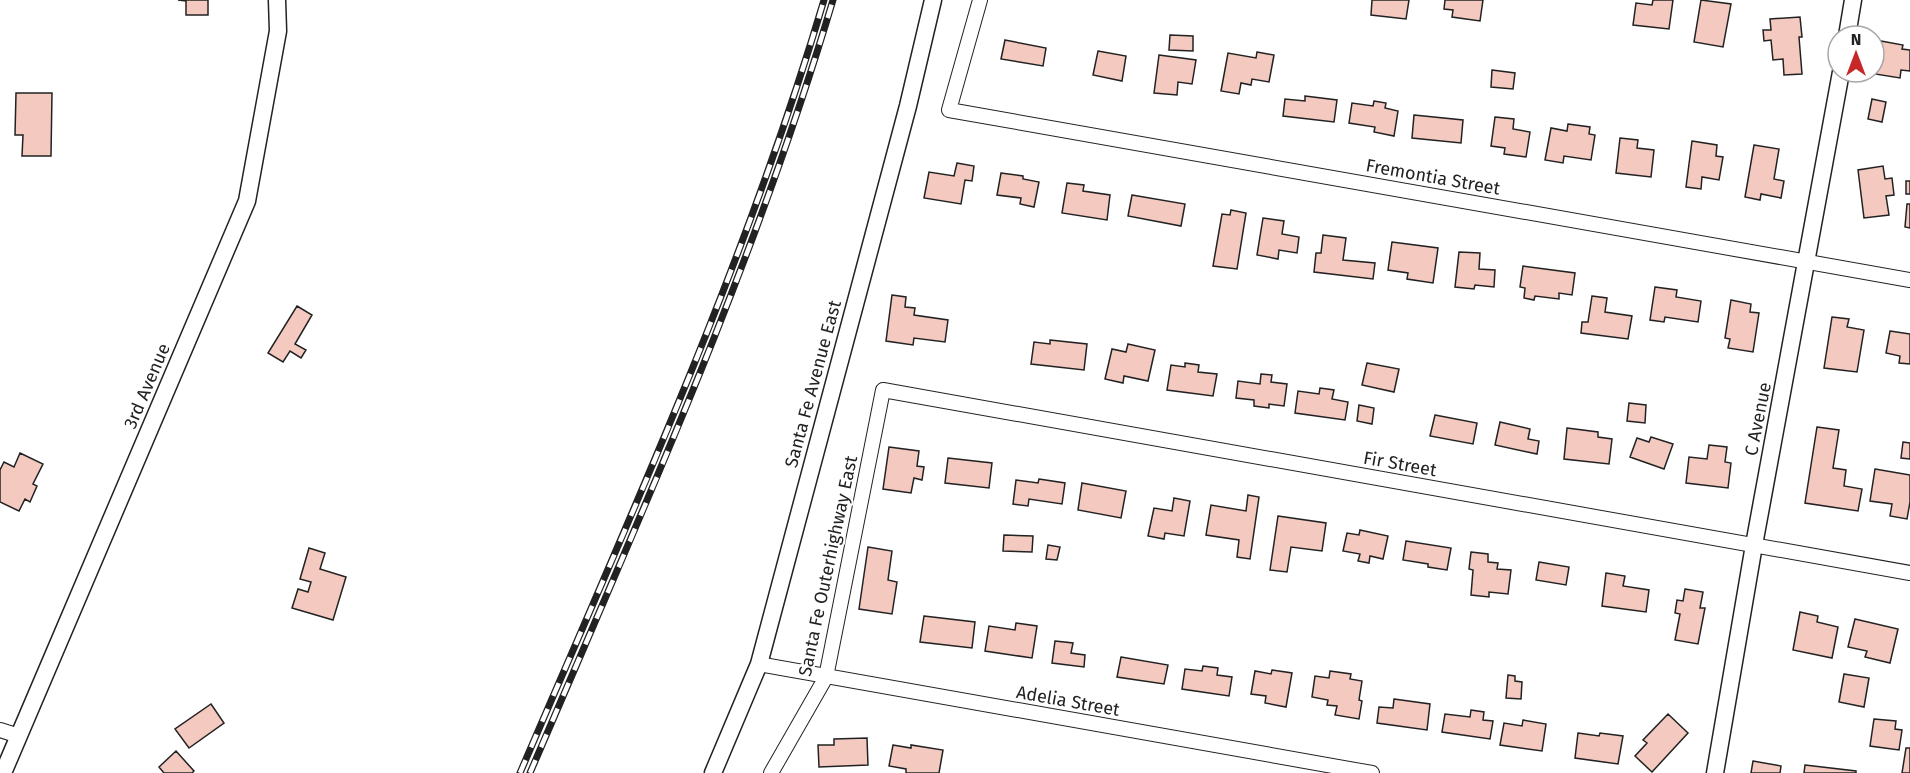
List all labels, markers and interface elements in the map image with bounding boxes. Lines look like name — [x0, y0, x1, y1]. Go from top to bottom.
north arrow — [1826, 24, 1886, 84]
text: N — [1851, 30, 1861, 49]
street label: Fremontia Street — [1364, 154, 1502, 200]
street label: Santa Fe Avenue East — [780, 297, 846, 470]
street label: 3rd Avenue — [119, 340, 175, 432]
street label: C Avenue — [1740, 380, 1776, 458]
street label: Fir Street — [1362, 447, 1439, 481]
street label: Santa Fe Outerhighway East — [794, 453, 862, 678]
street label: Adelia Street — [1015, 681, 1122, 721]

